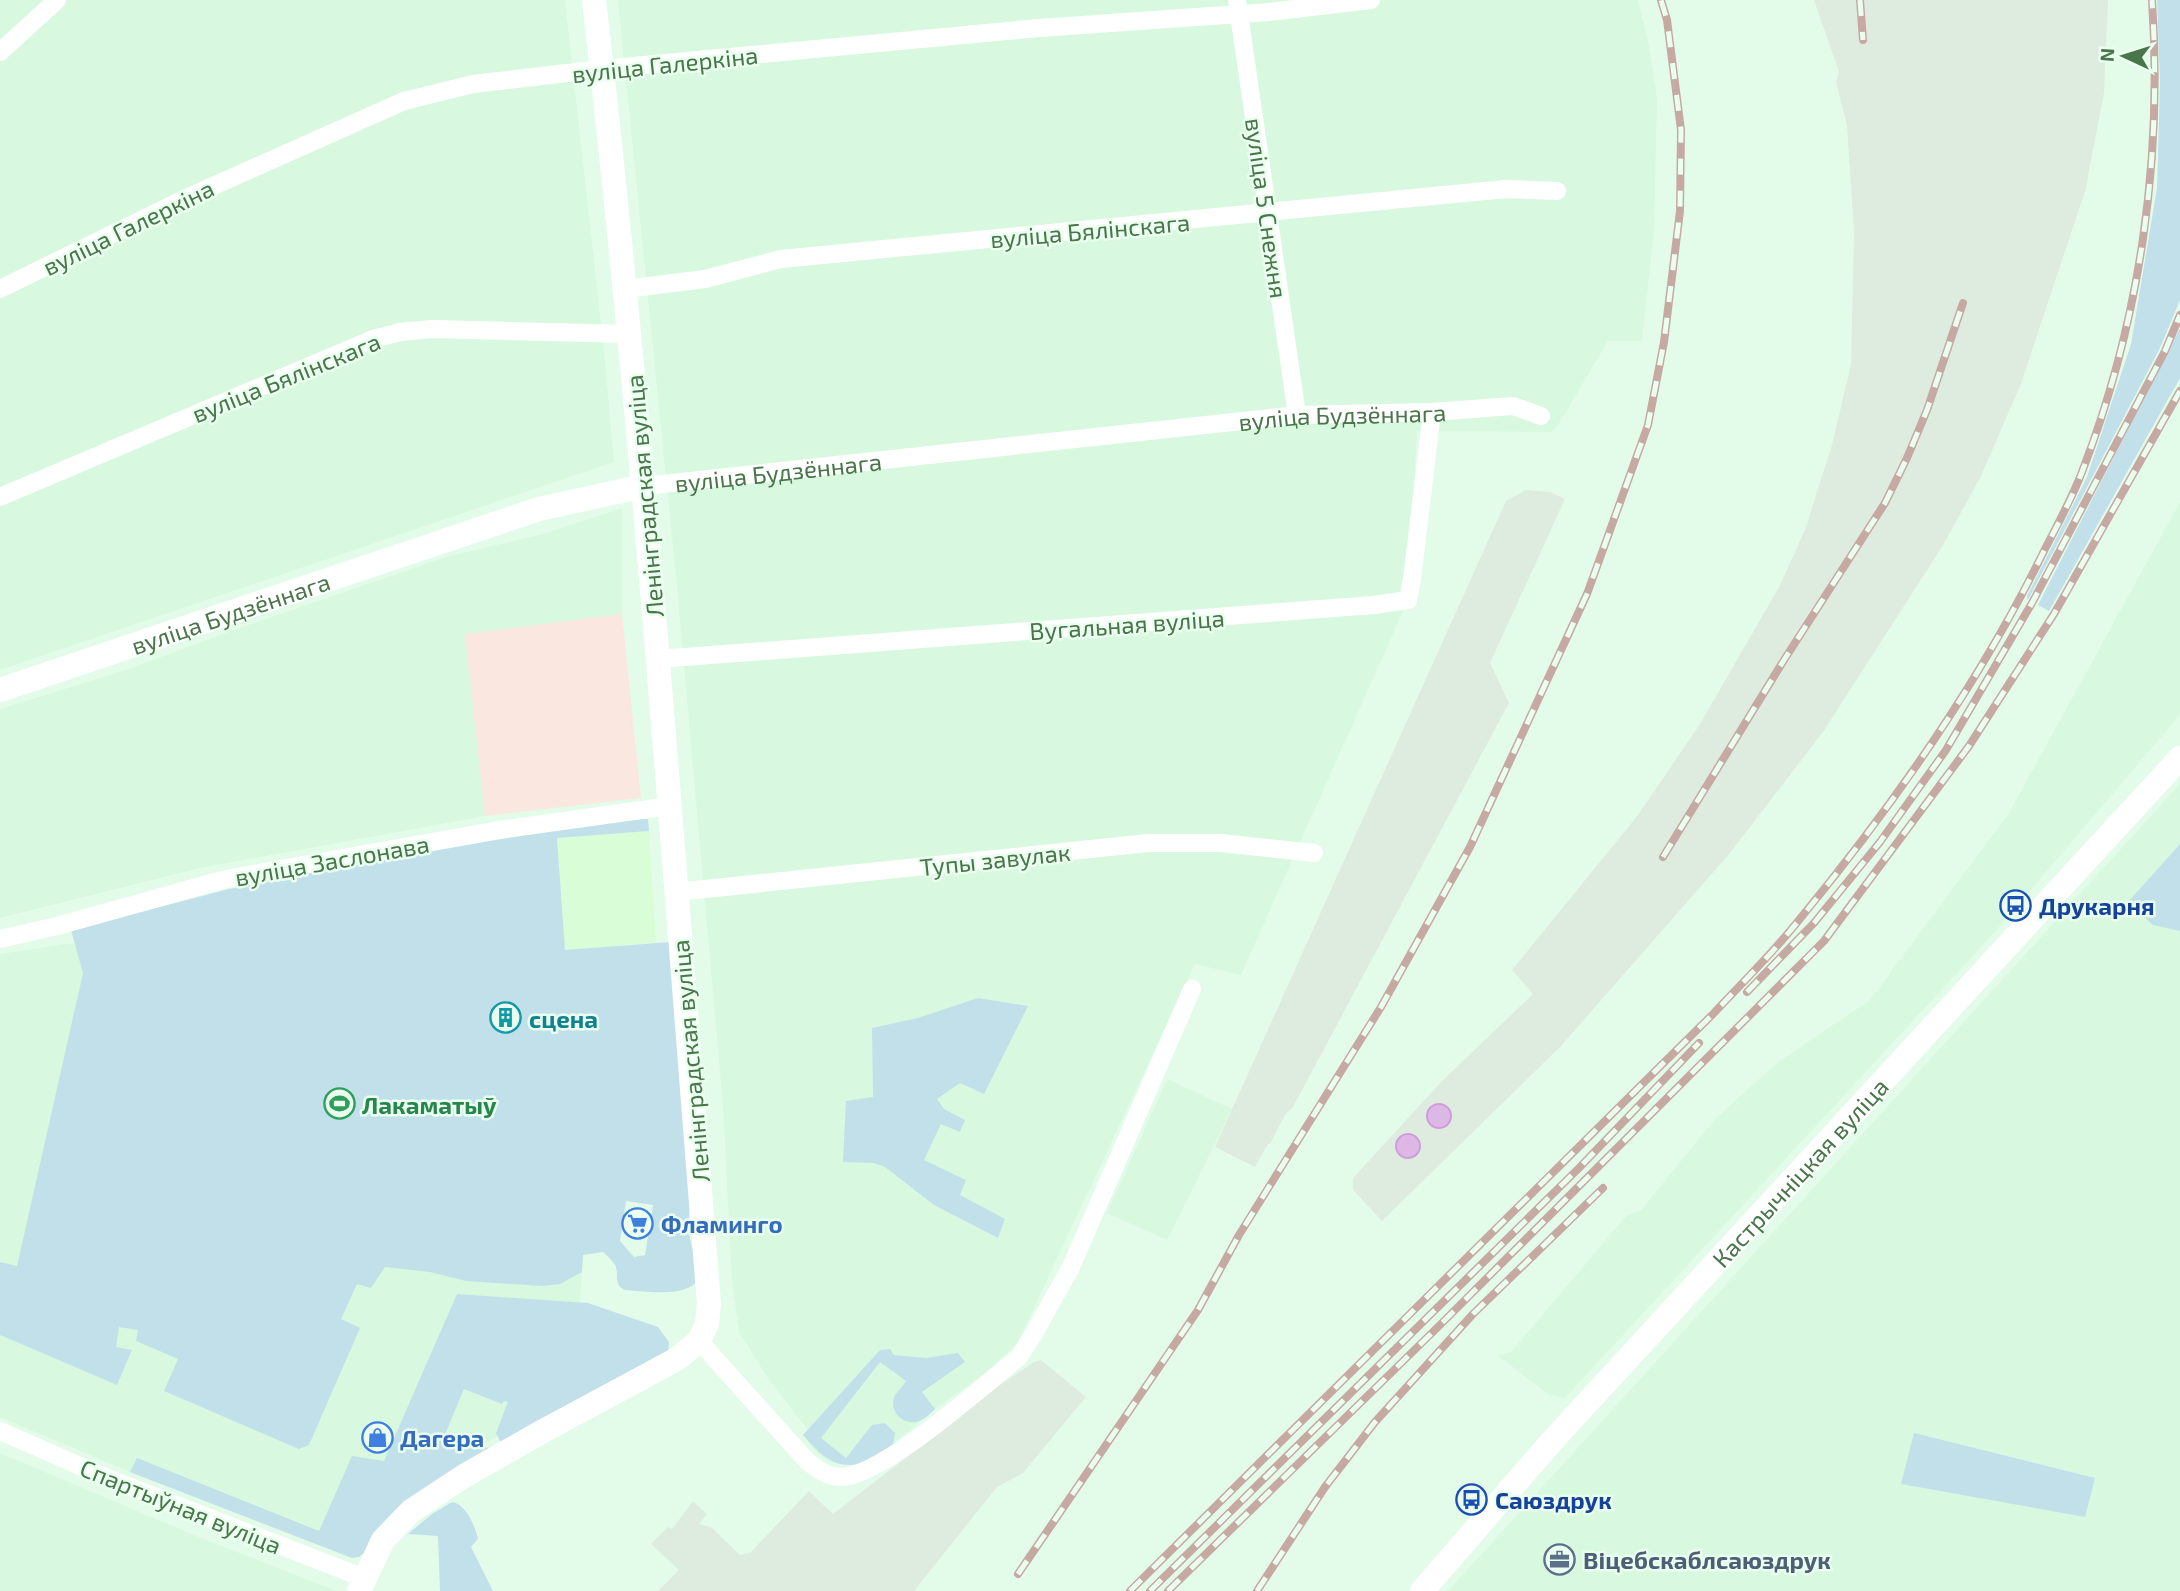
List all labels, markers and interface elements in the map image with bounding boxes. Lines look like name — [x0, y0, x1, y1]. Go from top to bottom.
north arrow — [2089, 21, 2159, 91]
street label: вуліца Галеркіна — [571, 40, 760, 89]
text: N — [2095, 47, 2118, 62]
street label: вуліца 5 Снежня — [1239, 116, 1294, 300]
street label: вуліца Галеркіна — [38, 173, 219, 282]
street label: вуліца Бялінскага — [989, 207, 1191, 254]
street label: вуліца Бялінскага — [188, 326, 385, 429]
street label: Ленінградская вуліца — [619, 373, 670, 618]
street label: вуліца Будзённага — [1237, 396, 1447, 436]
street label: вуліца Будзённага — [673, 446, 883, 497]
street label: вуліца Будзённага — [127, 566, 334, 660]
street label: Вугальная вуліца — [1028, 603, 1226, 646]
street label: вуліца Заслонава — [233, 829, 432, 892]
street label: Тупы завулак — [918, 837, 1072, 882]
bus stop icon: Друкарня — [1999, 888, 2033, 922]
place label: Друкарня — [2039, 891, 2154, 920]
street label: Ленінградская вуліца — [665, 938, 716, 1183]
building icon: сцена — [489, 1001, 523, 1035]
place label: сцена — [529, 1004, 598, 1033]
street label: Кастрычніцкая вуліца — [1705, 1071, 1893, 1272]
sports icon: Лакаматыў — [322, 1087, 356, 1121]
place label: Лакаматыў — [362, 1090, 497, 1119]
supermarket icon: Фламинго — [621, 1206, 655, 1240]
place label: Фламинго — [661, 1209, 783, 1238]
shop icon: Дагера — [360, 1420, 394, 1454]
place label: Дагера — [400, 1423, 484, 1452]
street label: Спартыўная вуліца — [76, 1452, 286, 1561]
bus stop icon: Саюздрук — [1455, 1482, 1489, 1516]
place label: Саюздрук — [1495, 1485, 1612, 1514]
office icon: Віцебскаблсаюздрук — [1543, 1542, 1577, 1576]
place label: Віцебскаблсаюздрук — [1583, 1545, 1831, 1574]

